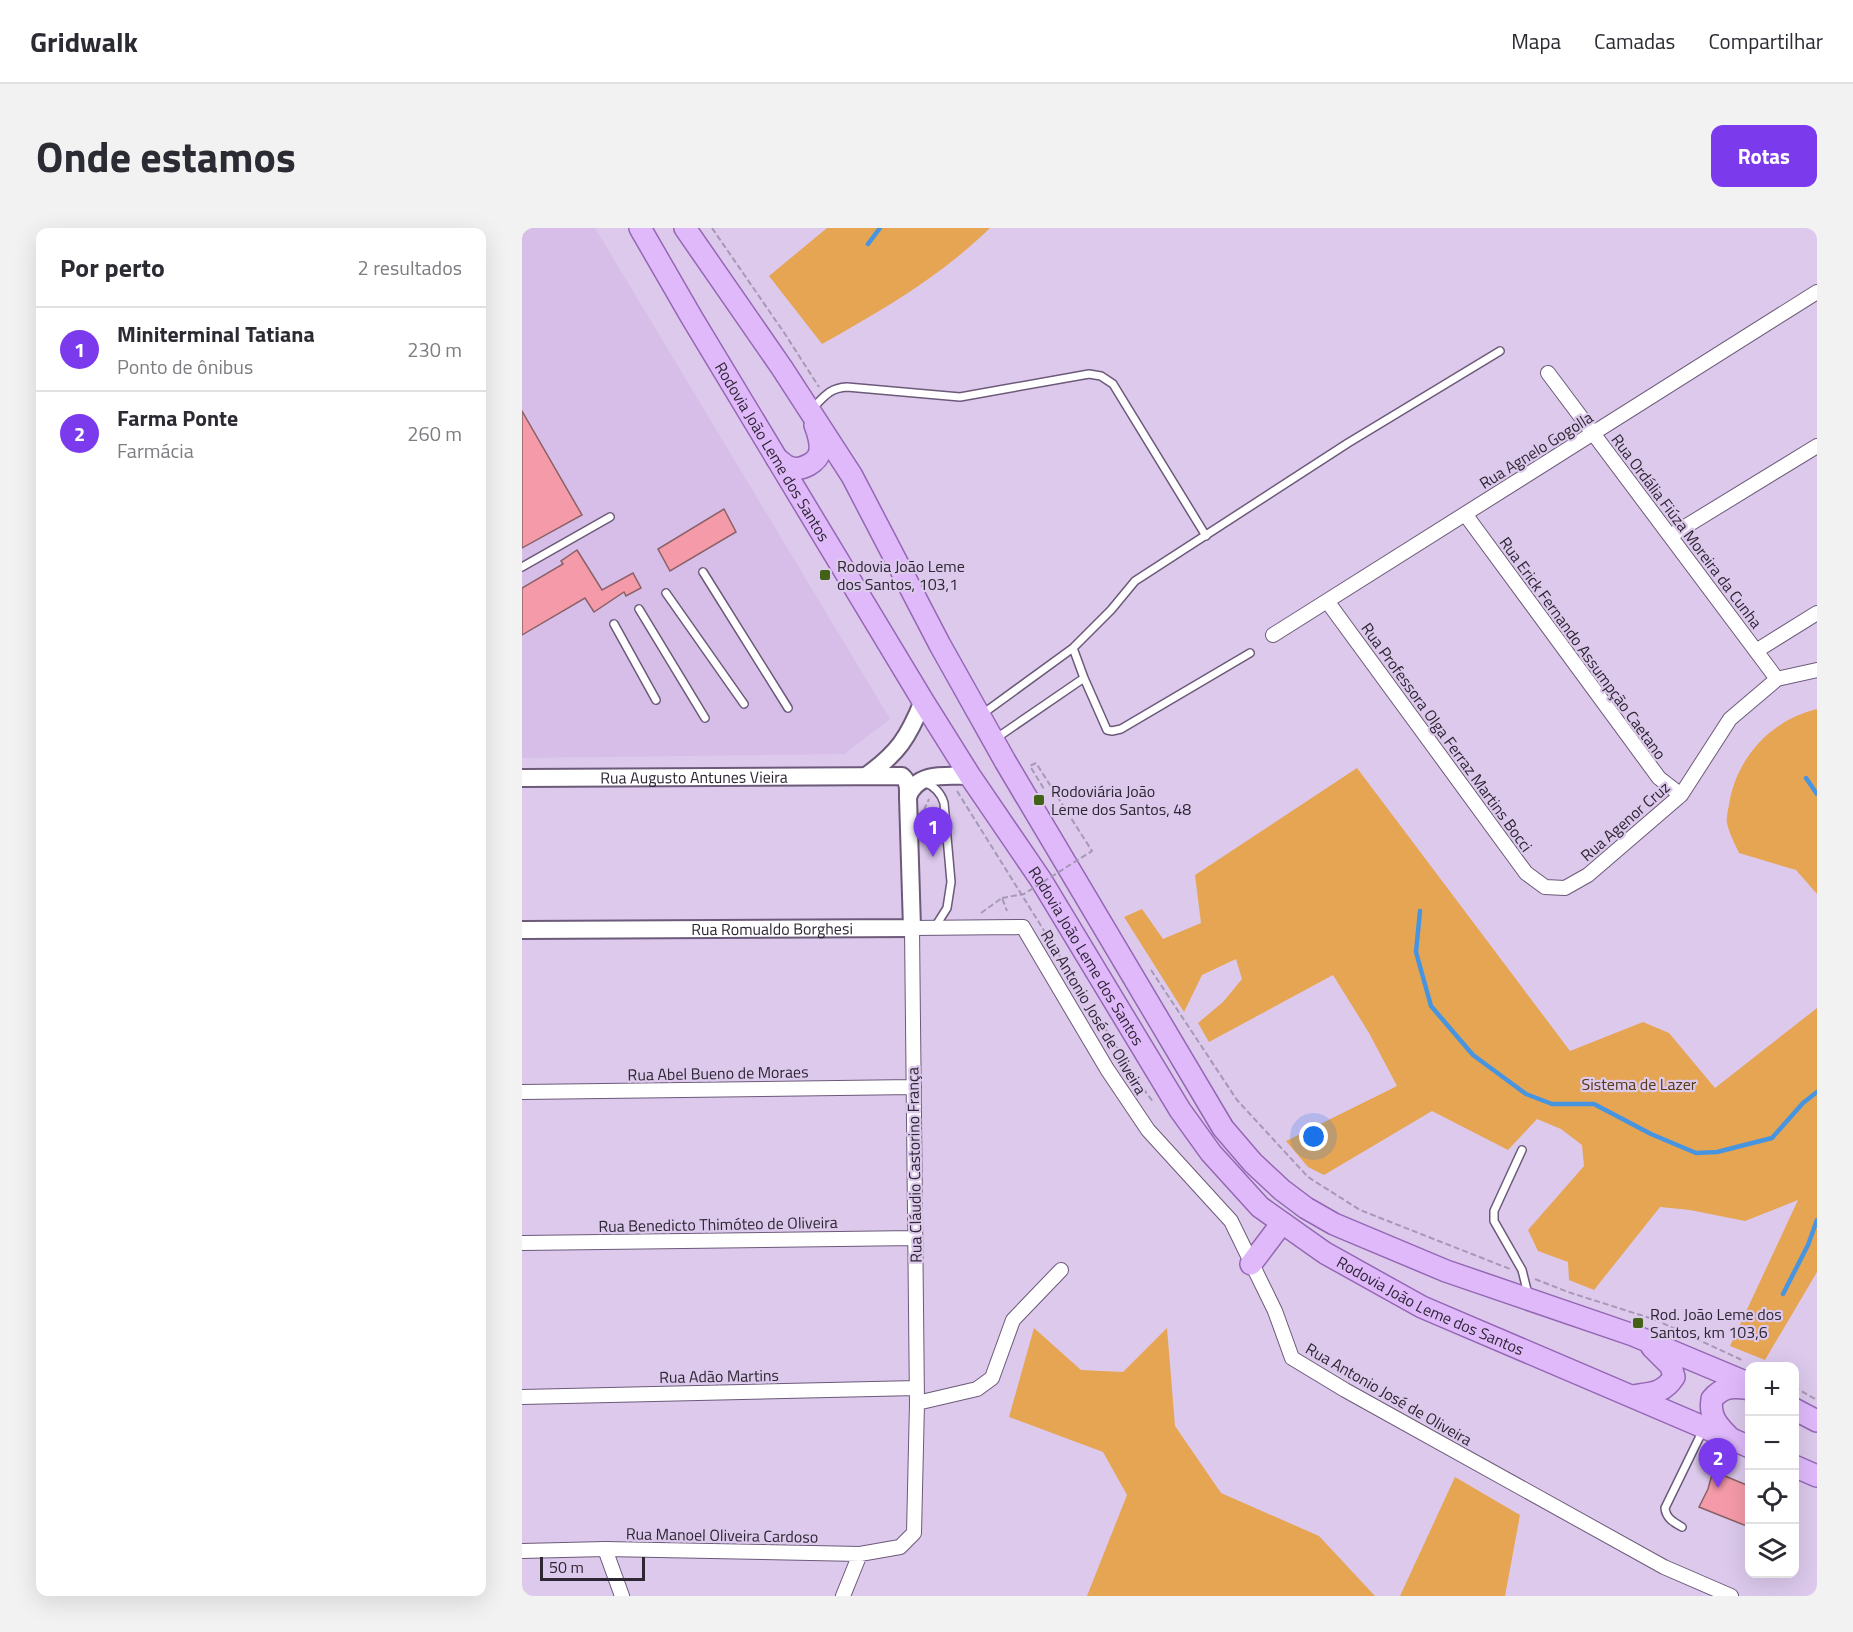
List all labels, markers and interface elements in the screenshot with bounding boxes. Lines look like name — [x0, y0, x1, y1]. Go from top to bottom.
text: Gridwalk — [30, 20, 138, 63]
text: Mapa — [1511, 25, 1561, 57]
text: Camadas — [1594, 25, 1675, 57]
text: Compartilhar — [1708, 25, 1823, 57]
text: Onde estamos — [36, 124, 296, 188]
button: Rotas — [1711, 125, 1817, 187]
text: Por perto — [60, 248, 165, 287]
text: 2 resultados — [358, 252, 462, 283]
text: Miniterminal Tatiana — [117, 317, 315, 351]
text: 1 — [74, 334, 85, 365]
text: 230 m — [407, 334, 462, 365]
text: Ponto de ônibus — [117, 351, 253, 382]
street label: Rodovia João Leme dos Santos — [709, 357, 836, 546]
text: Farma Ponte — [117, 401, 238, 435]
street label: Rua Agnelo Gogolla — [1474, 405, 1598, 495]
text: 2 — [74, 418, 85, 449]
text: 260 m — [407, 418, 462, 449]
street label: Rua Ordália Fiúza Moreira da Cunha — [1606, 429, 1768, 633]
text: Farmácia — [117, 435, 194, 466]
street label: Rua Erick Fernando Assumpção Caetano — [1494, 532, 1672, 764]
place label: Rodovia João Leme dos Santos, 103,1 — [837, 554, 965, 596]
marker: Rodovia João Leme dos Santos, 103,1 — [818, 568, 832, 582]
street label: Rua Professora Olga Ferraz Martins Bocci — [1356, 617, 1538, 857]
street label: Rua Augusto Antunes Vieira — [600, 765, 788, 790]
street label: Rua Agenor Cruz — [1575, 775, 1675, 867]
place label: Rodoviária João Leme dos Santos, 48 — [1051, 779, 1191, 821]
marker: Rodoviária João Leme dos Santos, 48 — [1032, 793, 1046, 807]
pin: 1 — [914, 808, 952, 857]
street label: Rodovia João Leme dos Santos — [1023, 861, 1150, 1050]
street label: Rua Romualdo Borghesi — [691, 916, 853, 941]
street label: Rua Antonio José de Oliveira — [1035, 925, 1153, 1099]
street label: Rua Abel Bueno de Moraes — [627, 1059, 809, 1087]
street label: Rua Cláudio Castorino França — [900, 1067, 928, 1263]
park label: Sistema de Lazer — [1582, 1072, 1697, 1096]
your location — [1299, 1122, 1328, 1151]
street label: Rua Benedicto Thimóteo de Oliveira — [598, 1210, 838, 1238]
street label: Rodovia João Leme dos Santos — [1332, 1250, 1528, 1361]
place label: Rod. João Leme dos Santos, km 103,6 — [1650, 1302, 1782, 1344]
marker: Rod. João Leme dos Santos, km 103,6 — [1631, 1316, 1645, 1330]
street label: Rua Antonio José de Oliveira — [1301, 1336, 1477, 1452]
map controls — [1745, 1362, 1799, 1578]
button: + — [1745, 1362, 1799, 1416]
street label: Rua Adão Martins — [659, 1363, 779, 1389]
button: − — [1745, 1416, 1799, 1470]
pin: 2 — [1698, 1438, 1738, 1488]
button: locate — [1745, 1470, 1799, 1524]
street label: Rua Manoel Oliveira Cardoso — [626, 1521, 818, 1549]
button: layers — [1745, 1524, 1799, 1578]
scale bar — [540, 1554, 645, 1582]
text: 50 m — [549, 1555, 584, 1579]

